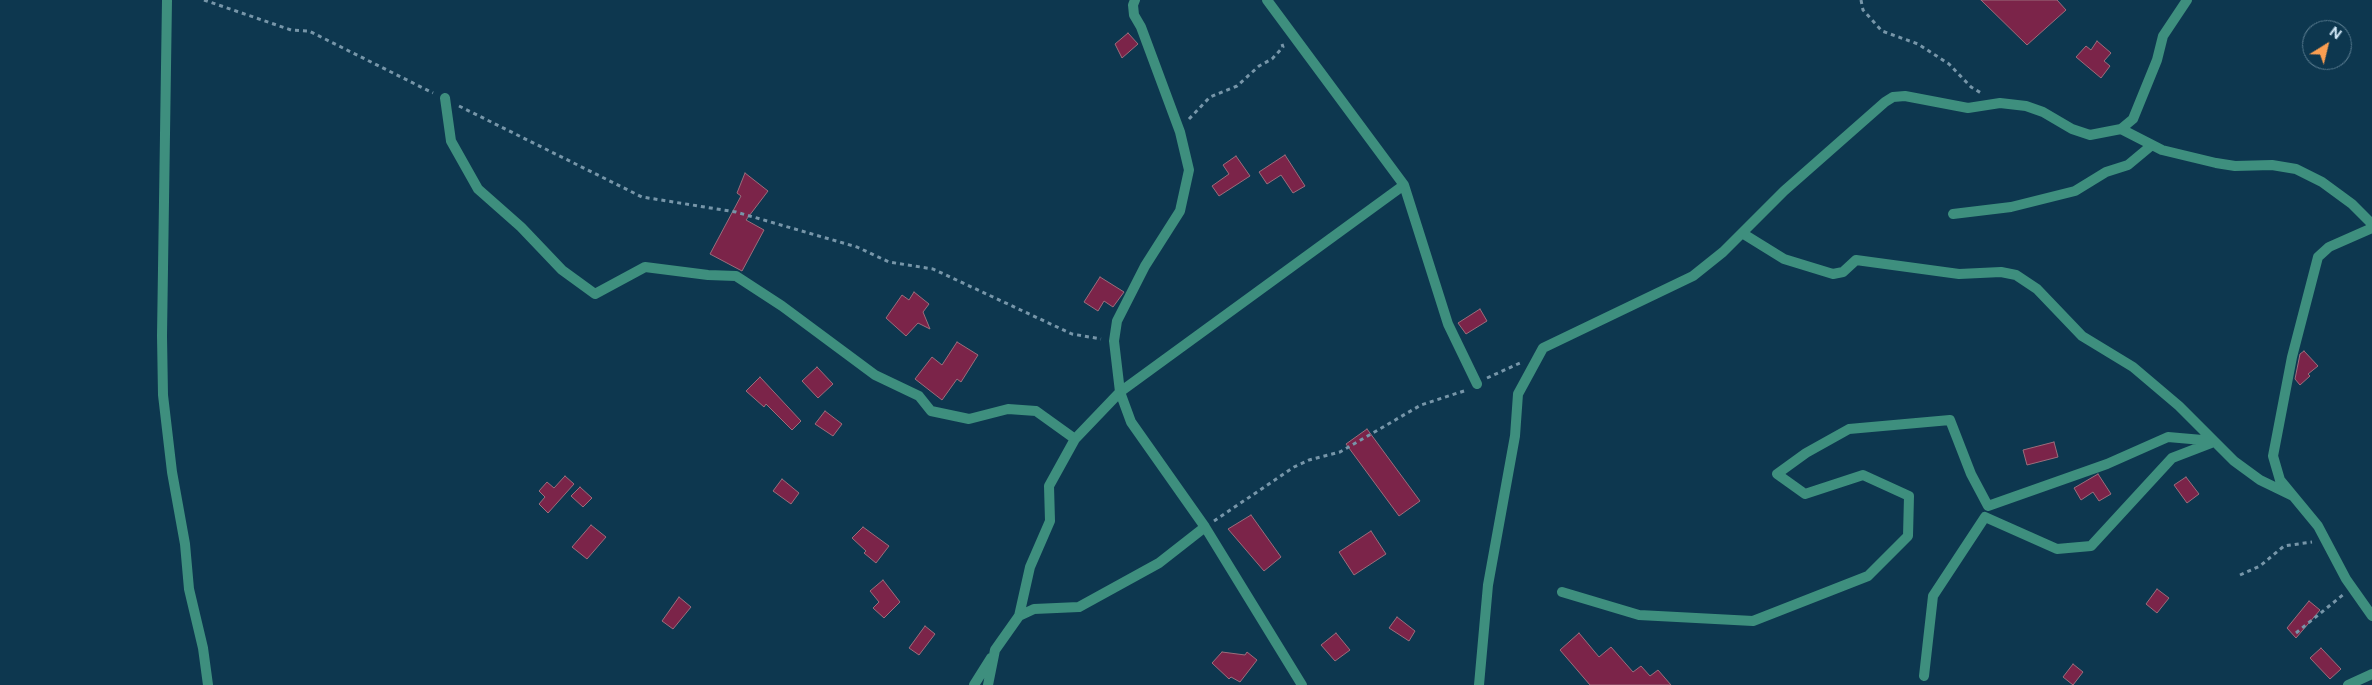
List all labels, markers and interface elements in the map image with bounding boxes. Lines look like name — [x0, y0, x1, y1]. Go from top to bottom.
north arrow — [2302, 20, 2352, 70]
text: N — [2326, 23, 2345, 43]

